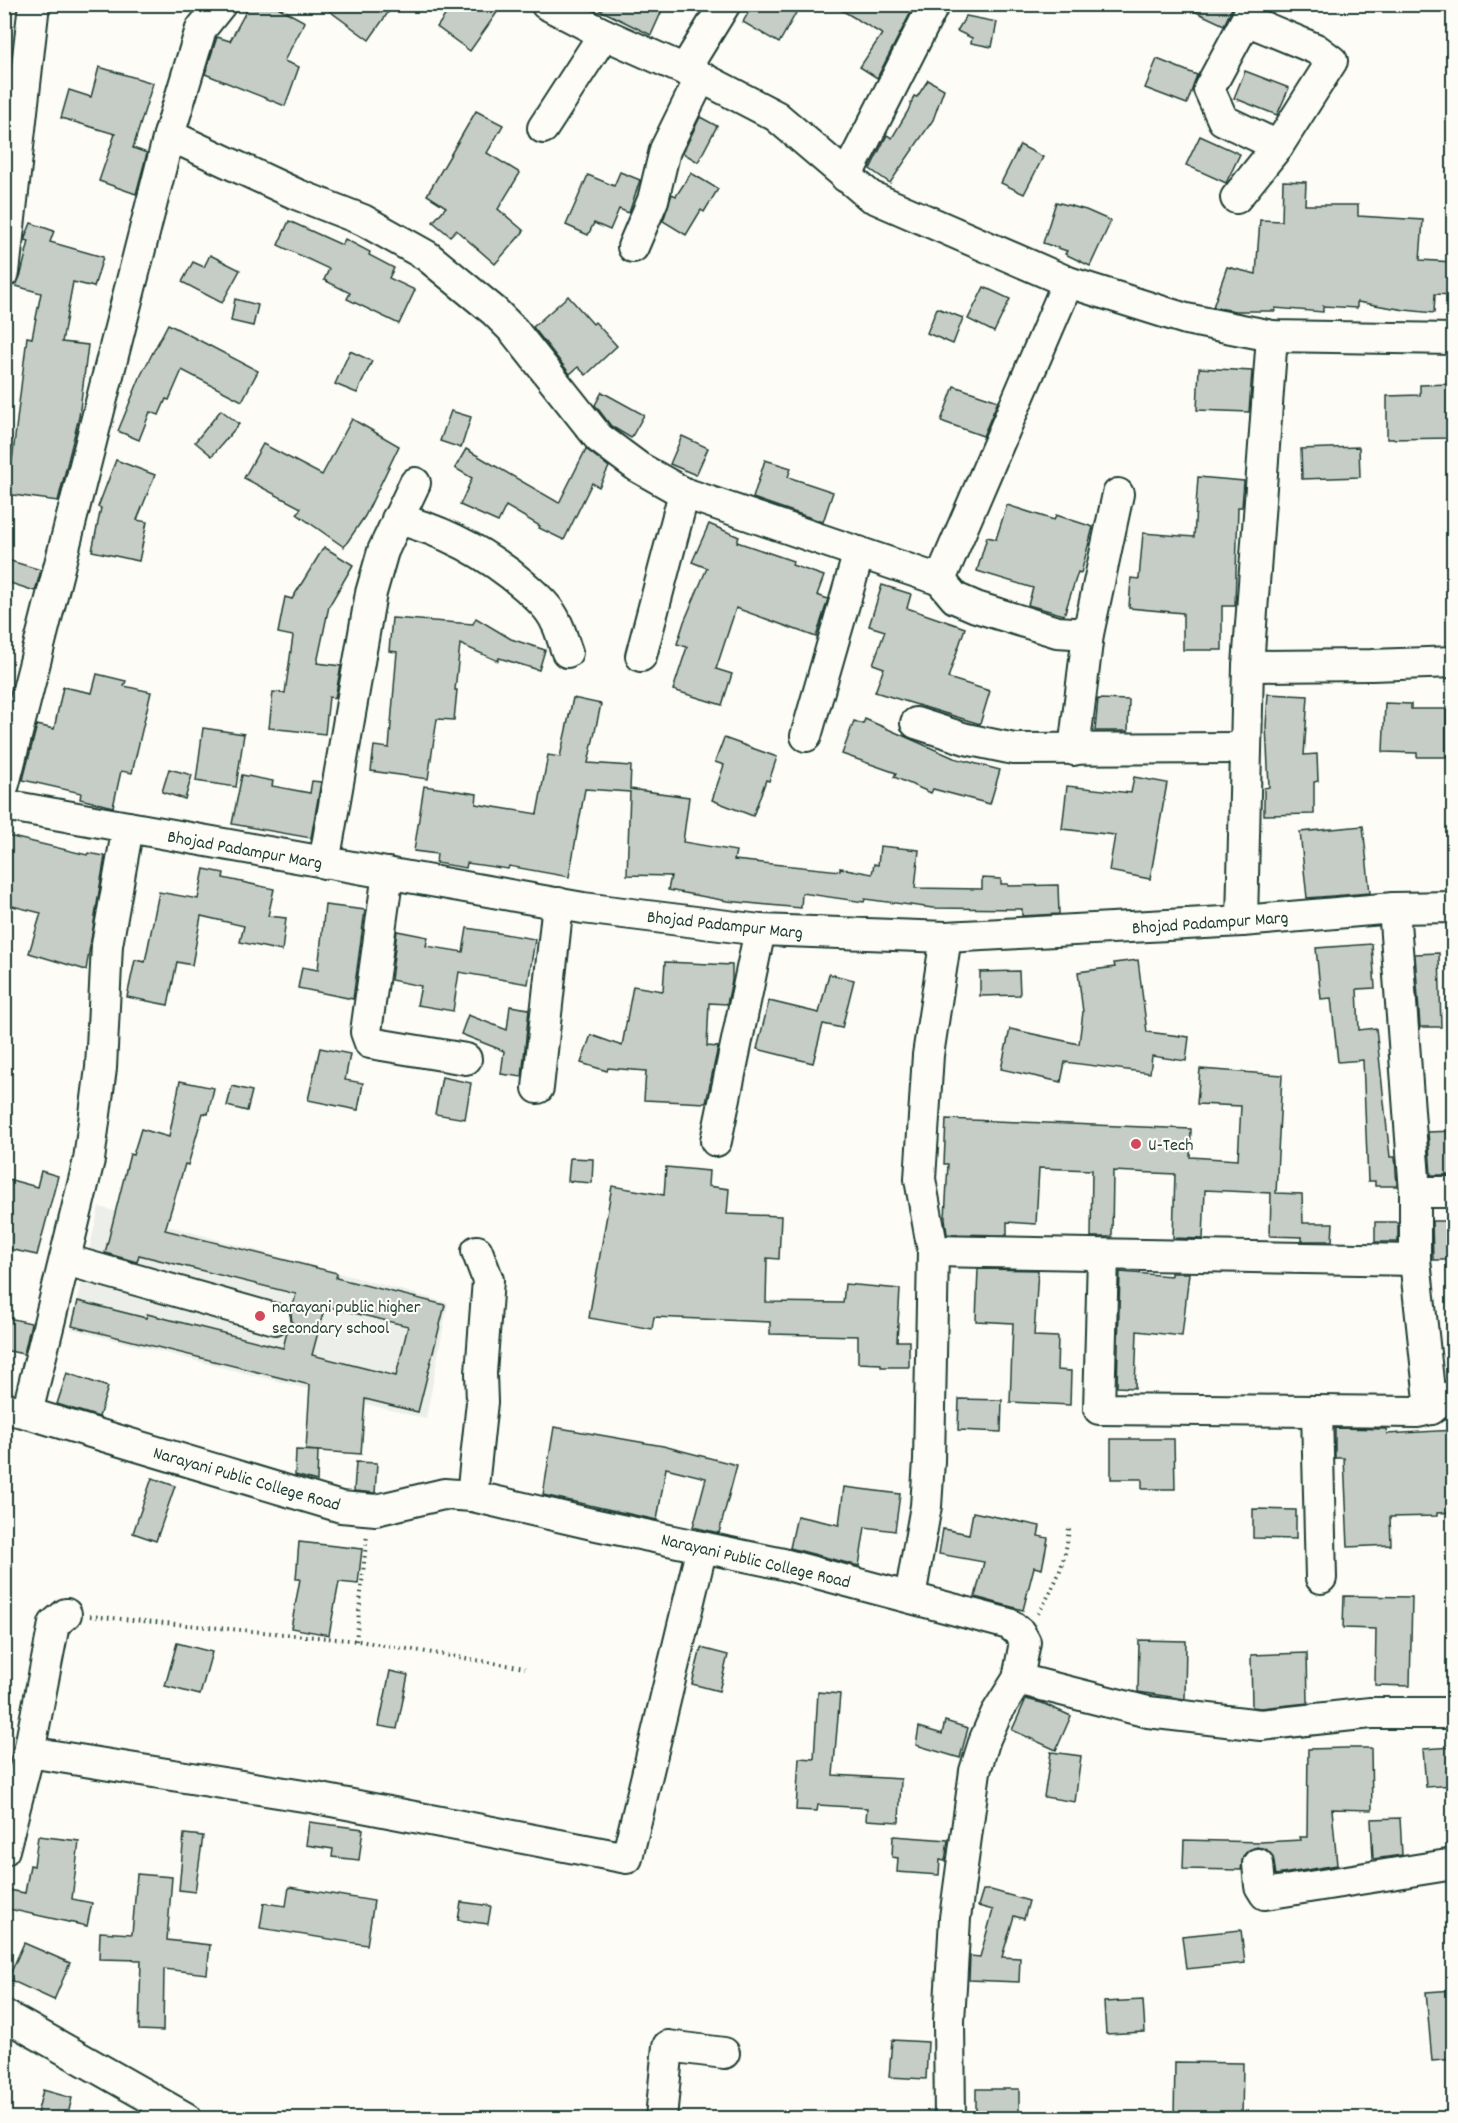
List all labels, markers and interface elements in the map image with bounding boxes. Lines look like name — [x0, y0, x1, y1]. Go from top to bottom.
street label: Bhojad Padampur Marg — [165, 826, 324, 877]
street label: Bhojad Padampur Marg — [645, 906, 804, 947]
street label: Bhojad Padampur Marg — [1131, 907, 1289, 942]
place label: U-Tech — [1148, 1134, 1193, 1159]
marker: U-Tech — [1129, 1137, 1143, 1151]
place label: narayani public higher secondary school — [272, 1296, 421, 1342]
marker: narayani public higher secondary school — [253, 1309, 267, 1323]
street label: Narayani Public College Road — [150, 1442, 343, 1519]
street label: Narayani Public College Road — [658, 1528, 853, 1596]

